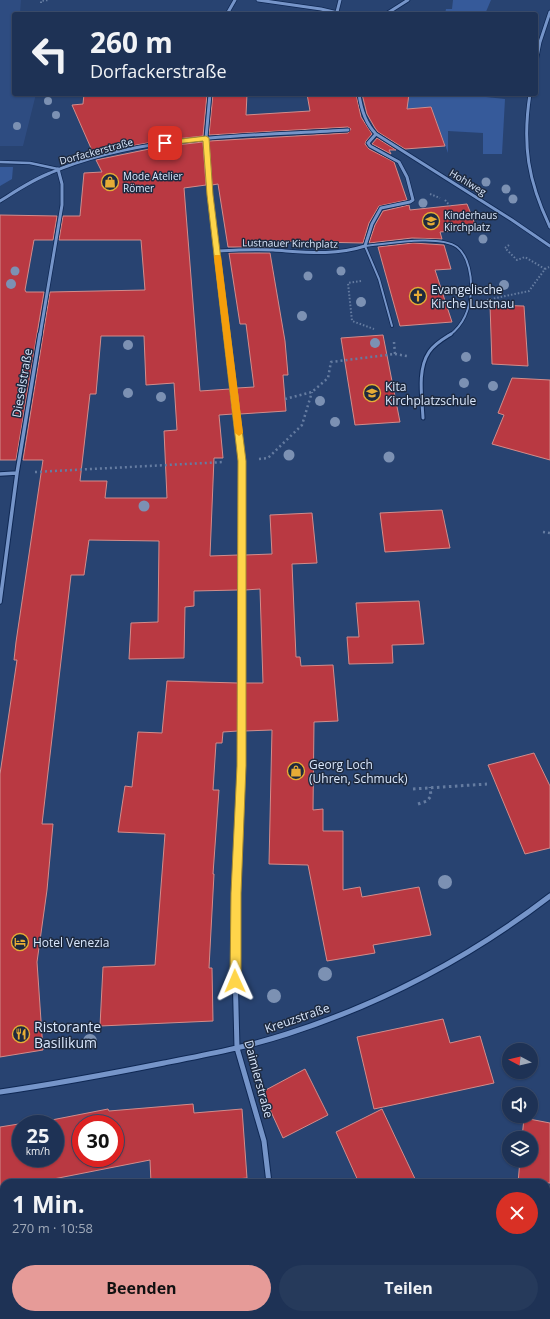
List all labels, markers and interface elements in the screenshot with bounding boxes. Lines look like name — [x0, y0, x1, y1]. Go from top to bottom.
text: 260 m — [90, 23, 173, 61]
icon: left — [24, 28, 76, 80]
text: Dorfackerstraße — [90, 59, 227, 83]
pin — [148, 126, 182, 160]
icon: arrive — [154, 132, 176, 154]
street label: Dorfackerstraße — [58, 134, 135, 168]
street label: Hohlweg — [447, 165, 490, 199]
place label: Mode Atelier Römer — [123, 169, 183, 195]
shop icon: Mode Atelier Römer — [100, 172, 120, 192]
place label: Kinderhaus Kirchplatz — [444, 208, 497, 234]
school or university icon: Kinderhaus Kirchplatz — [421, 211, 441, 231]
street label: Lustnauer Kirchplatz — [242, 235, 338, 251]
place label: Evangelische Kirche Lustnau — [431, 281, 514, 312]
church icon: Evangelische Kirche Lustnau — [408, 286, 428, 306]
street label: Dieselstraße — [8, 347, 36, 419]
place label: Kita Kirchplatzschule — [385, 378, 477, 409]
school or university icon: Kita Kirchplatzschule — [362, 383, 382, 403]
place label: Georg Loch (Uhren, Schmuck) — [309, 756, 408, 787]
shop icon: Georg Loch (Uhren, Schmuck) — [286, 761, 306, 781]
hotel icon: Hotel Venezia — [10, 932, 30, 952]
place label: Hotel Venezia — [33, 934, 110, 951]
position arrow — [214, 960, 256, 1002]
street label: Kreuzstraße — [262, 999, 332, 1037]
place label: Ristorante Basilikum — [34, 1017, 101, 1052]
restaurant icon: Ristorante Basilikum — [11, 1024, 31, 1044]
street label: Daimlerstraße — [240, 1038, 278, 1120]
north arrow — [502, 1043, 538, 1079]
map controls — [502, 1043, 538, 1167]
button: sound — [502, 1087, 538, 1123]
speed limit sign: 30 — [72, 1115, 124, 1167]
text: 25 — [27, 1122, 49, 1149]
button: layers — [502, 1131, 538, 1167]
text: km/h — [26, 1144, 50, 1158]
text: 1 Min. — [12, 1187, 85, 1220]
button: close — [496, 1192, 538, 1234]
text: 270 m · 10:58 — [12, 1219, 93, 1237]
button: Beenden — [12, 1265, 271, 1311]
button: Teilen — [279, 1265, 538, 1311]

